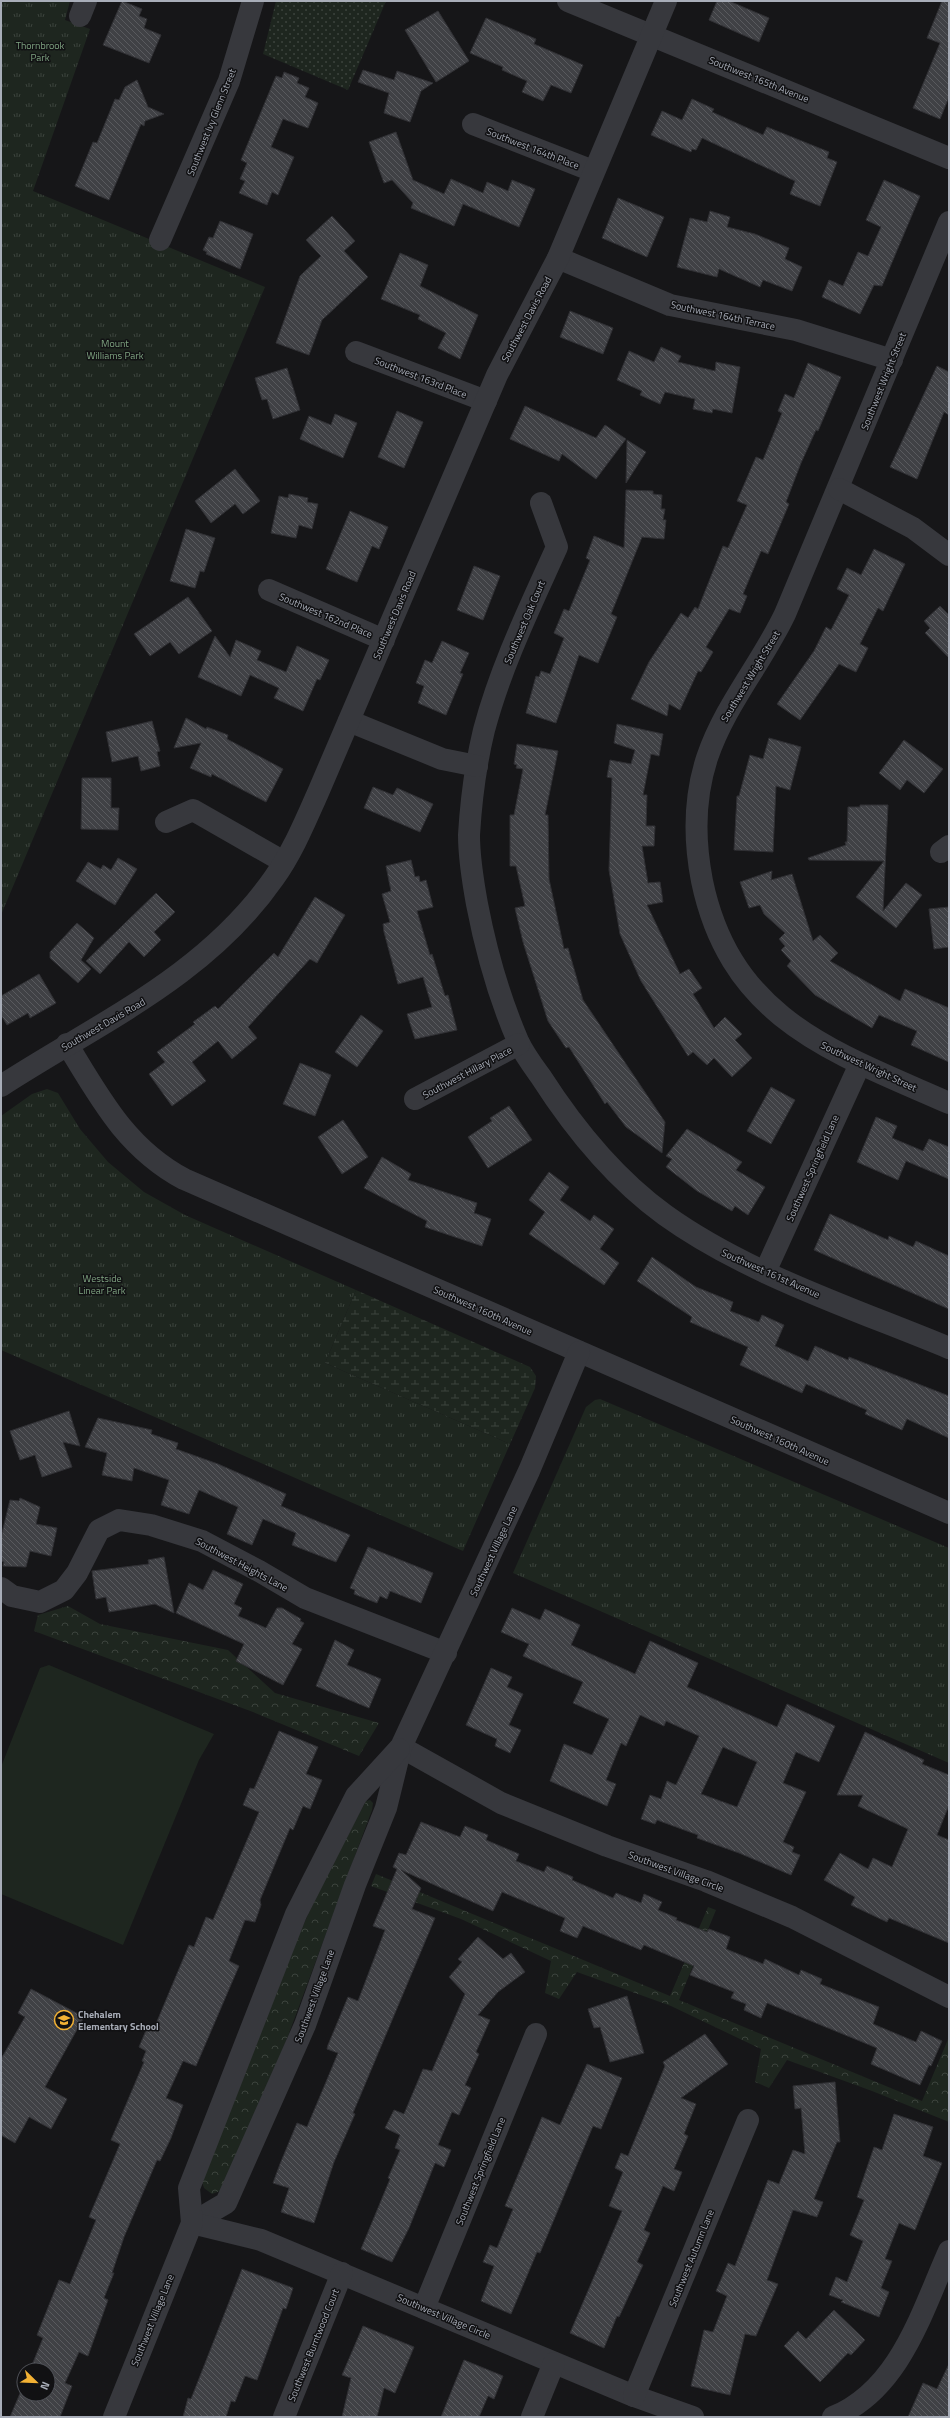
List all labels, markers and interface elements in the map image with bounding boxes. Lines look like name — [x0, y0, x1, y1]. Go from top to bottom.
park label: Thornbrook Park — [16, 38, 65, 65]
street label: Southwest 165th Avenue — [706, 52, 811, 106]
street label: Southwest Ivy Glenn Street — [183, 66, 240, 178]
street label: Southwest 164th Place — [484, 124, 581, 173]
street label: Southwest Davis Road — [498, 274, 555, 365]
street label: Southwest 164th Terrace — [669, 297, 776, 334]
street label: Southwest Wright Street — [857, 330, 910, 432]
park label: Mount Williams Park — [86, 336, 144, 363]
street label: Southwest 163rd Place — [372, 353, 469, 402]
street label: Southwest Davis Road — [369, 569, 420, 662]
street label: Southwest Oak Court — [500, 578, 549, 666]
street label: Southwest 162nd Place — [277, 589, 375, 642]
street label: Southwest Wright Street — [717, 627, 784, 725]
street label: Southwest Davis Road — [58, 994, 148, 1055]
street label: Southwest Wright Street — [818, 1038, 920, 1095]
street label: Southwest Hillary Place — [420, 1042, 515, 1102]
street label: Southwest Springfield Lane — [782, 1113, 843, 1224]
street label: Southwest 161st Avenue — [719, 1245, 822, 1302]
park label: Westside Linear Park — [78, 1271, 126, 1298]
street label: Southwest 160th Avenue — [431, 1282, 535, 1339]
street label: Southwest 160th Avenue — [728, 1412, 832, 1469]
street label: Southwest Village Lane — [466, 1504, 521, 1599]
street label: Southwest Heights Lane — [193, 1534, 291, 1595]
street label: Southwest Village Circle — [626, 1847, 726, 1896]
street label: Southwest Village Lane — [291, 1948, 338, 2045]
place label: Chehalem Elementary School — [78, 2007, 159, 2034]
school or university icon: Chehalem Elementary School — [53, 2009, 75, 2031]
street label: Southwest Springfield Lane — [452, 2115, 509, 2227]
street label: Southwest Autumn Lane — [665, 2207, 718, 2309]
street label: Southwest Village Lane — [127, 2272, 178, 2368]
street label: Southwest Burntwood Court — [284, 2286, 343, 2404]
street label: Southwest Village Circle — [395, 2290, 493, 2343]
north arrow — [16, 2362, 56, 2402]
text: N — [36, 2379, 54, 2393]

